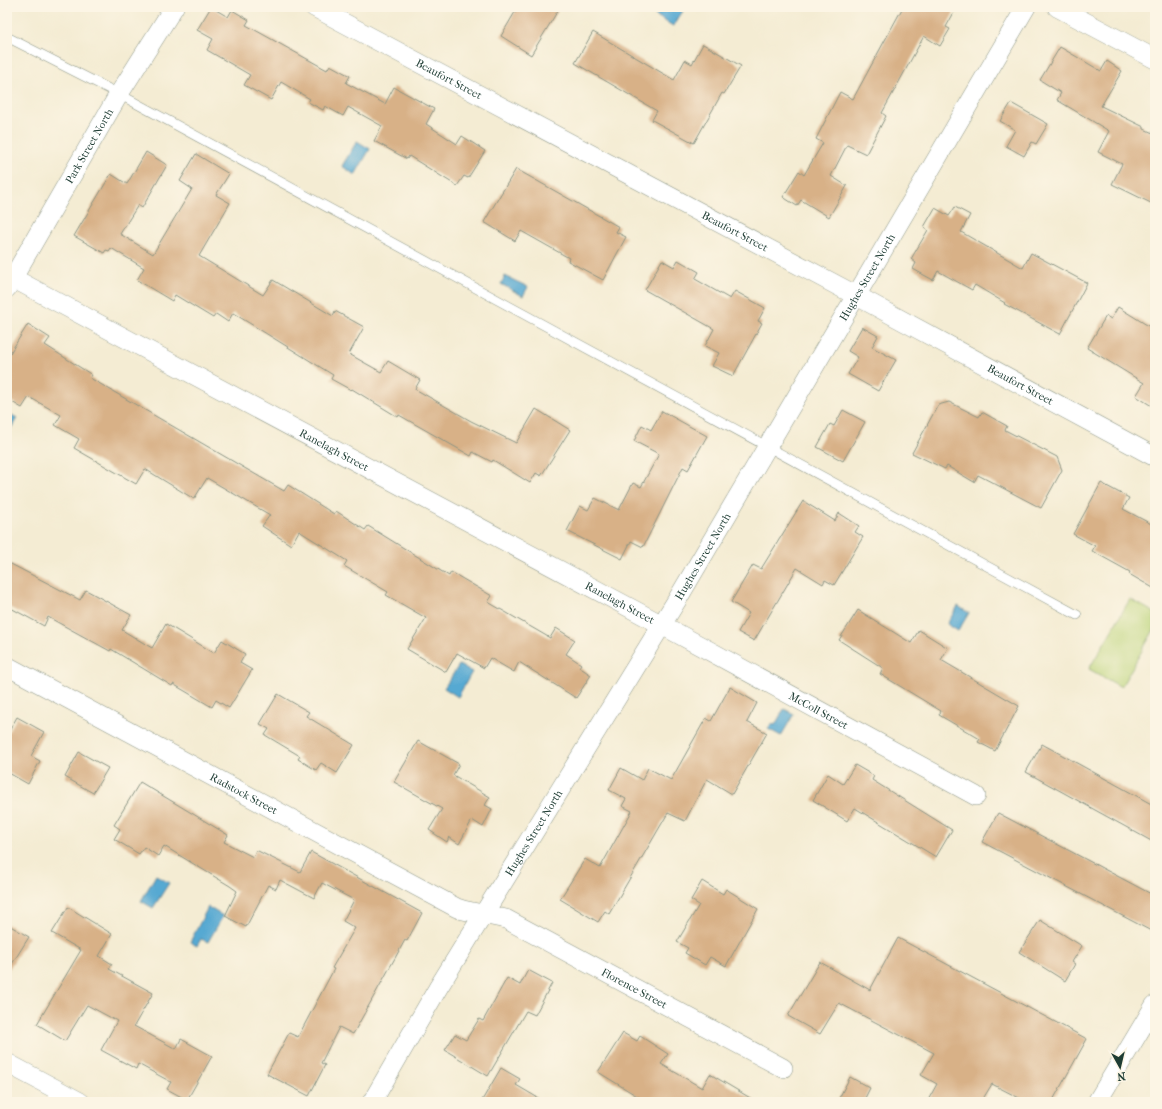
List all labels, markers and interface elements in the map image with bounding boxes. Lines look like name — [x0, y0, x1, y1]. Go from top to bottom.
street label: Beaufort Street — [414, 56, 484, 102]
street label: Park Street North — [63, 106, 117, 186]
street label: Beaufort Street — [700, 209, 770, 254]
street label: Hughes Street North — [837, 231, 898, 323]
street label: Beaufort Street — [985, 362, 1056, 408]
street label: Ranelagh Street — [297, 426, 371, 474]
street label: Hughes Street North — [672, 510, 734, 603]
street label: Ranelagh Street — [583, 579, 657, 627]
street label: McColl Street — [787, 689, 850, 732]
street label: Radstock Street — [208, 770, 280, 817]
street label: Hughes Street North — [503, 787, 566, 878]
street label: Florence Street — [599, 966, 669, 1011]
north arrow — [1100, 1047, 1140, 1087]
text: N — [1116, 1069, 1126, 1084]

